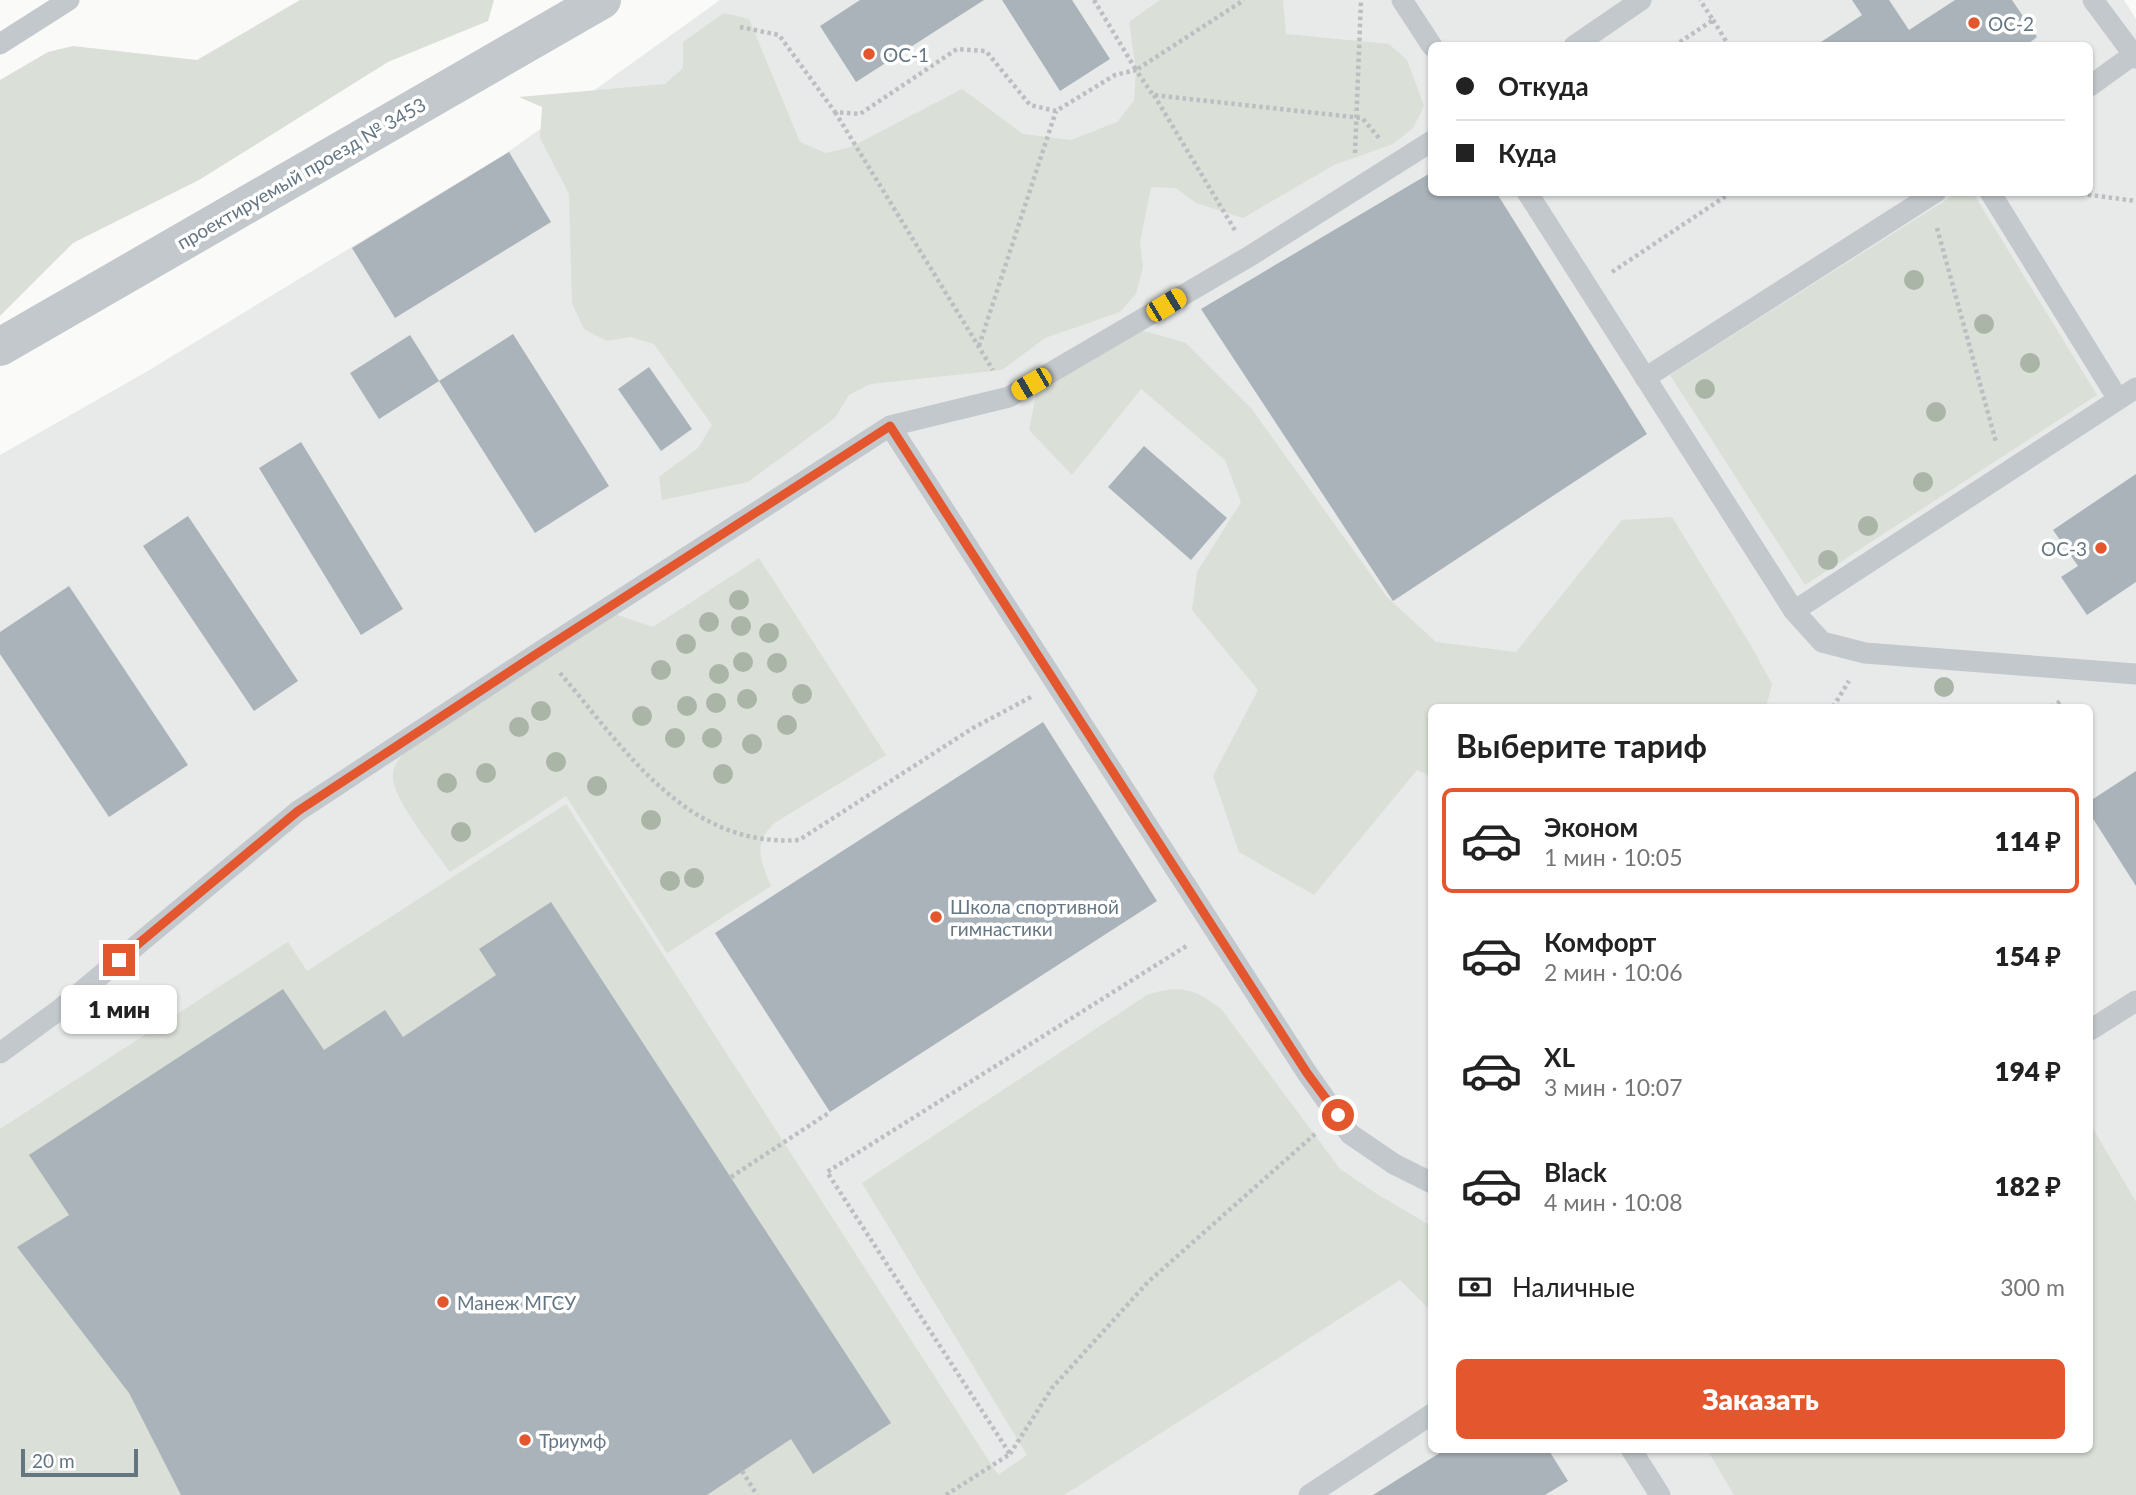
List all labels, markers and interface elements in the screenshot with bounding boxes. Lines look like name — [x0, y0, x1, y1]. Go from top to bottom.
place label: ОС-2 — [1988, 12, 2034, 35]
marker: ОС-2 — [1966, 15, 1982, 31]
place label: ОС-1 — [883, 43, 929, 66]
marker: ОС-1 — [861, 46, 877, 62]
text: Откуда — [1498, 70, 1589, 102]
street label: проектируемый проезд № 3453 — [172, 92, 430, 254]
text: Куда — [1498, 137, 1557, 169]
car — [1143, 285, 1190, 325]
car — [1008, 364, 1055, 404]
place label: ОС-3 — [2041, 537, 2087, 560]
marker: ОС-3 — [2093, 540, 2109, 556]
text: Выберите тариф — [1456, 726, 1707, 765]
icon: car — [1460, 809, 1523, 872]
text: Эконом — [1544, 811, 1638, 843]
text: 114 ₽ — [1995, 825, 2061, 857]
text: 1 мин · 10:05 — [1544, 843, 1683, 871]
place label: Школа спортивной гимнастики — [950, 895, 1119, 940]
marker: Школа спортивной гимнастики — [928, 909, 944, 925]
icon: car — [1460, 924, 1523, 987]
text: Комфорт — [1544, 926, 1656, 958]
text: 154 ₽ — [1995, 940, 2061, 972]
route end — [103, 944, 135, 976]
text: 2 мин · 10:06 — [1544, 958, 1683, 986]
callout: 1 мин — [61, 984, 177, 1034]
text: 1 мин — [88, 995, 150, 1023]
icon: car — [1460, 1039, 1523, 1102]
text: XL — [1544, 1041, 1575, 1073]
text: 194 ₽ — [1995, 1055, 2061, 1087]
text: 3 мин · 10:07 — [1544, 1073, 1683, 1101]
route start — [1322, 1099, 1354, 1131]
icon: car — [1460, 1154, 1523, 1217]
text: Black — [1544, 1156, 1607, 1188]
text: 182 ₽ — [1995, 1170, 2061, 1202]
text: 4 мин · 10:08 — [1544, 1188, 1683, 1216]
icon: cash — [1456, 1268, 1494, 1306]
text: Наличные — [1512, 1271, 1635, 1303]
text: 300 m — [2000, 1273, 2065, 1301]
place label: Манеж МГСУ — [457, 1291, 576, 1314]
marker: Манеж МГСУ — [435, 1294, 451, 1310]
button: Заказать — [1456, 1359, 2065, 1439]
place label: Триумф — [539, 1429, 606, 1452]
marker: Триумф — [517, 1432, 533, 1448]
scale bar — [21, 1446, 138, 1478]
text: 20 m — [32, 1449, 75, 1472]

